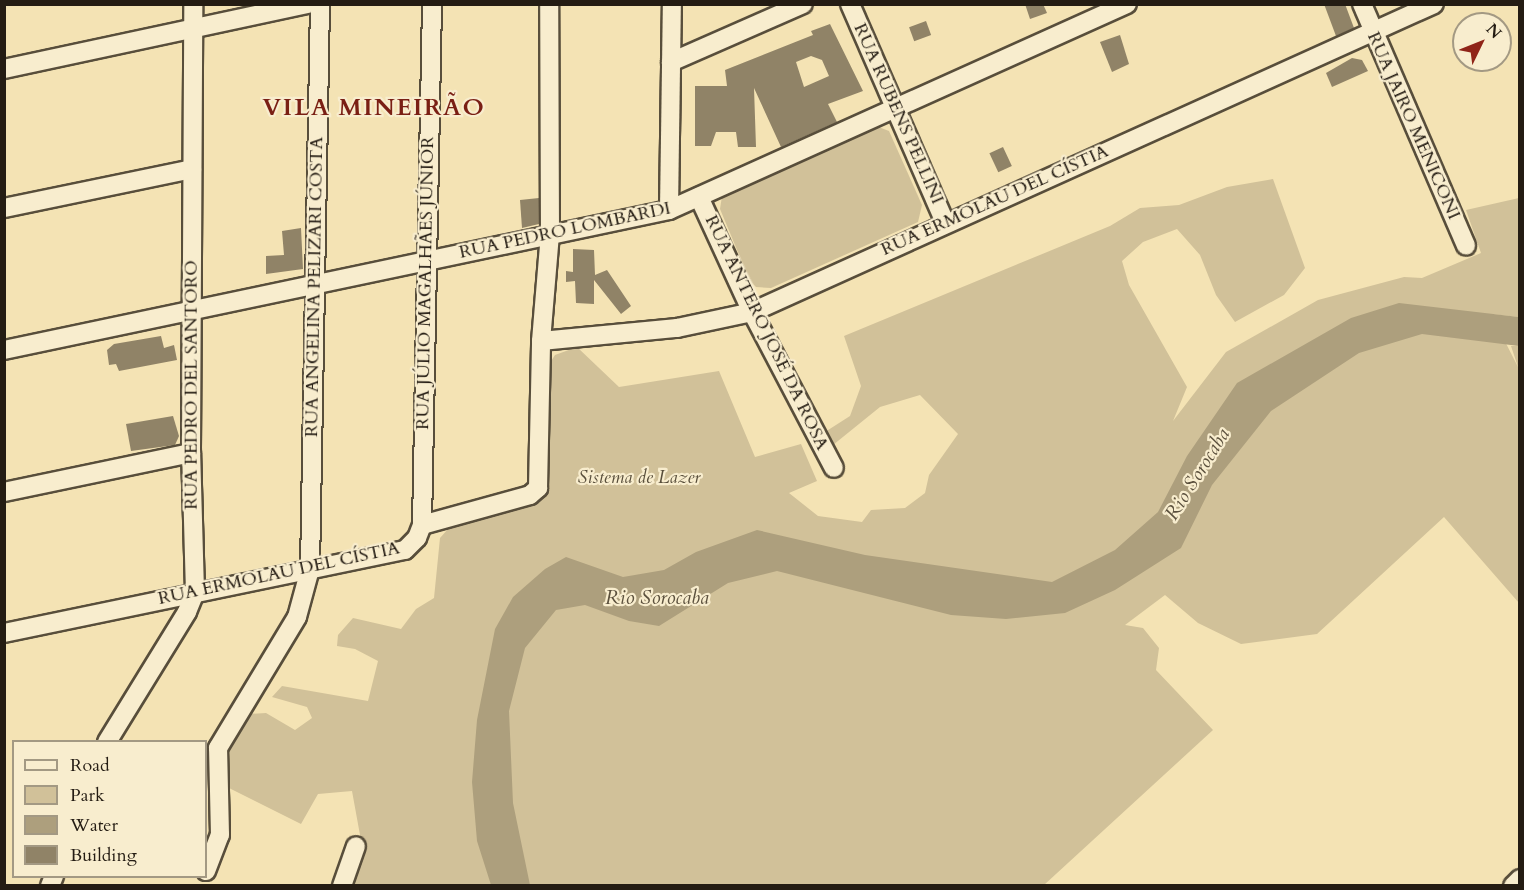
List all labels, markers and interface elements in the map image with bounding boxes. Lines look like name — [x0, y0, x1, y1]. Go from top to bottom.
north arrow — [1452, 12, 1512, 72]
text: N — [1481, 19, 1506, 44]
street label: RUA RUBENS PELLINI — [848, 20, 948, 208]
street label: RUA JAIRO MENICONI — [1362, 29, 1464, 223]
district label: VILA MINEIRÃO — [263, 94, 485, 122]
street label: RUA JÚLIO MAGALHÃES JÚNIOR — [413, 136, 439, 430]
street label: RUA ANGELINA PELIZARI COSTA — [302, 137, 328, 437]
street label: RUA ERMOLAU DEL CÍSTIA — [878, 141, 1112, 261]
street label: RUA PEDRO LOMBARDI — [457, 198, 673, 264]
street label: RUA ANTERO JOSÉ DA ROSA — [700, 212, 832, 454]
street label: RUA PEDRO DEL SANTORO — [181, 260, 203, 510]
water label: Rio Sorocaba — [1159, 424, 1235, 524]
park label: Sistema de Lazer — [578, 467, 700, 489]
street label: RUA ERMOLAU DEL CÍSTIA — [156, 538, 402, 610]
water label: Rio Sorocaba — [605, 585, 709, 609]
legend — [12, 740, 207, 878]
text: Road — [70, 753, 110, 778]
text: Park — [70, 783, 105, 808]
text: Water — [70, 813, 118, 838]
text: Building — [70, 843, 137, 868]

